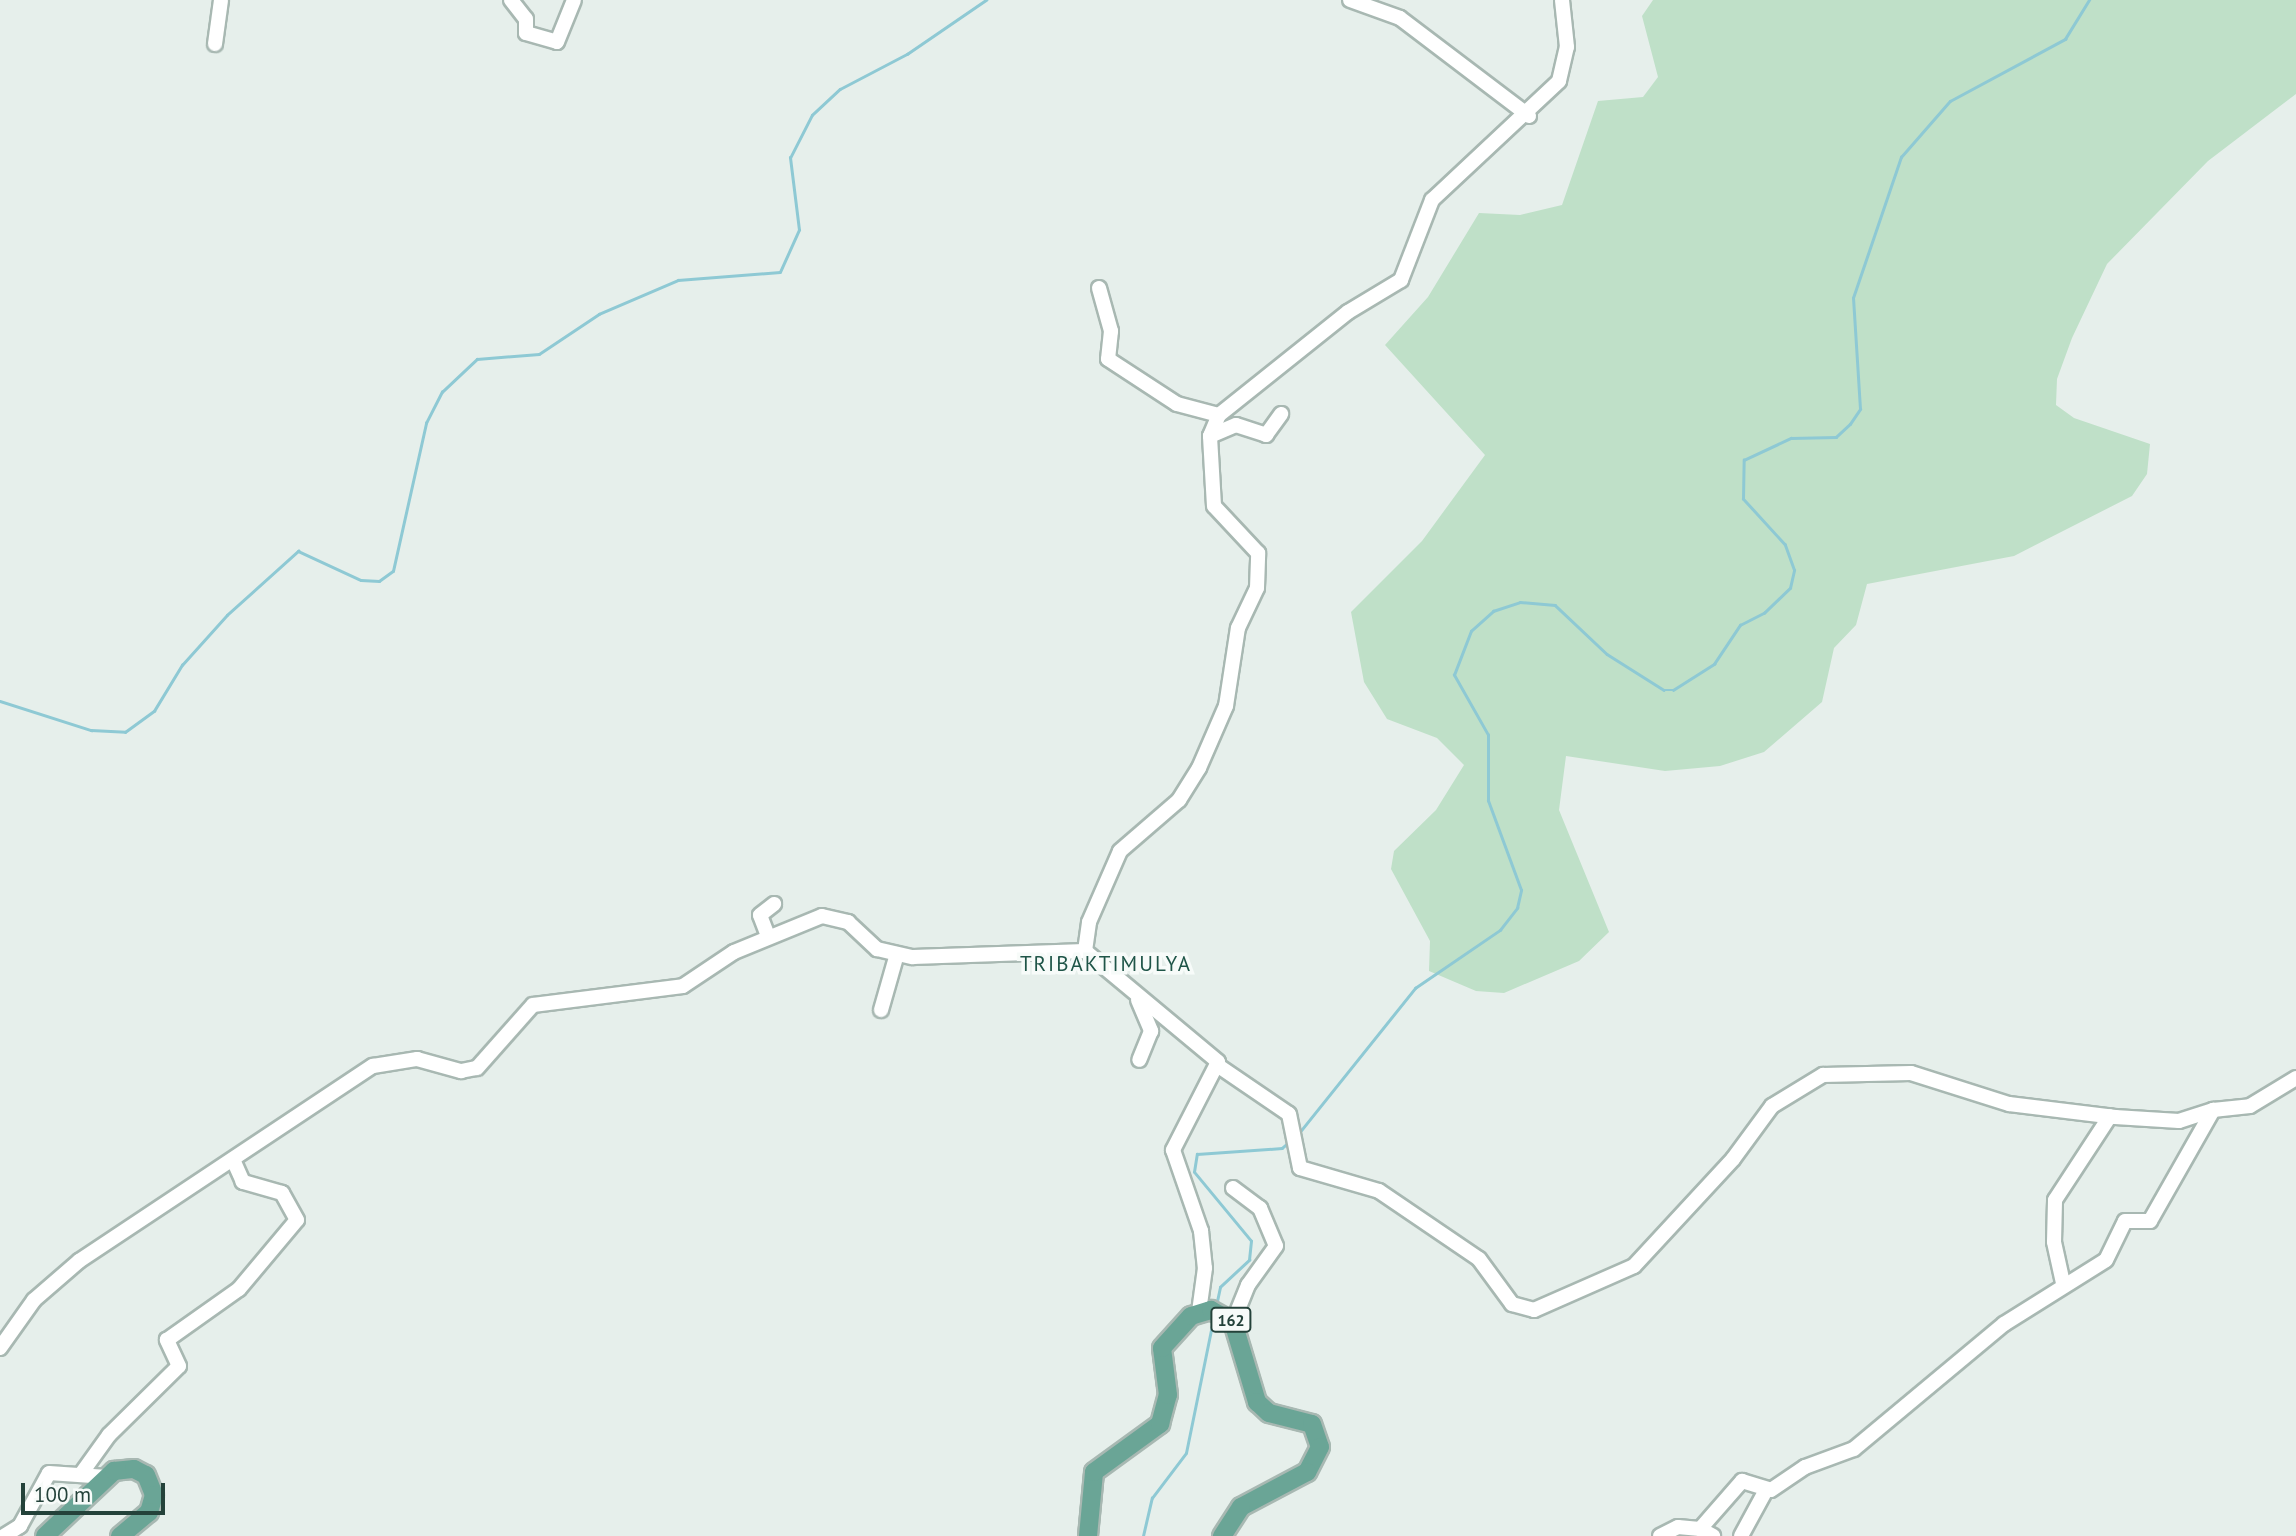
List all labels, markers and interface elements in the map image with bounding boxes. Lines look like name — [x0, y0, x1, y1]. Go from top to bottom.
district label: TRIBAKTIMULYA — [1022, 951, 1190, 977]
road number: 162 — [1210, 1308, 1252, 1332]
scale bar — [24, 1470, 168, 1514]
text: 100 m — [34, 1481, 91, 1508]

